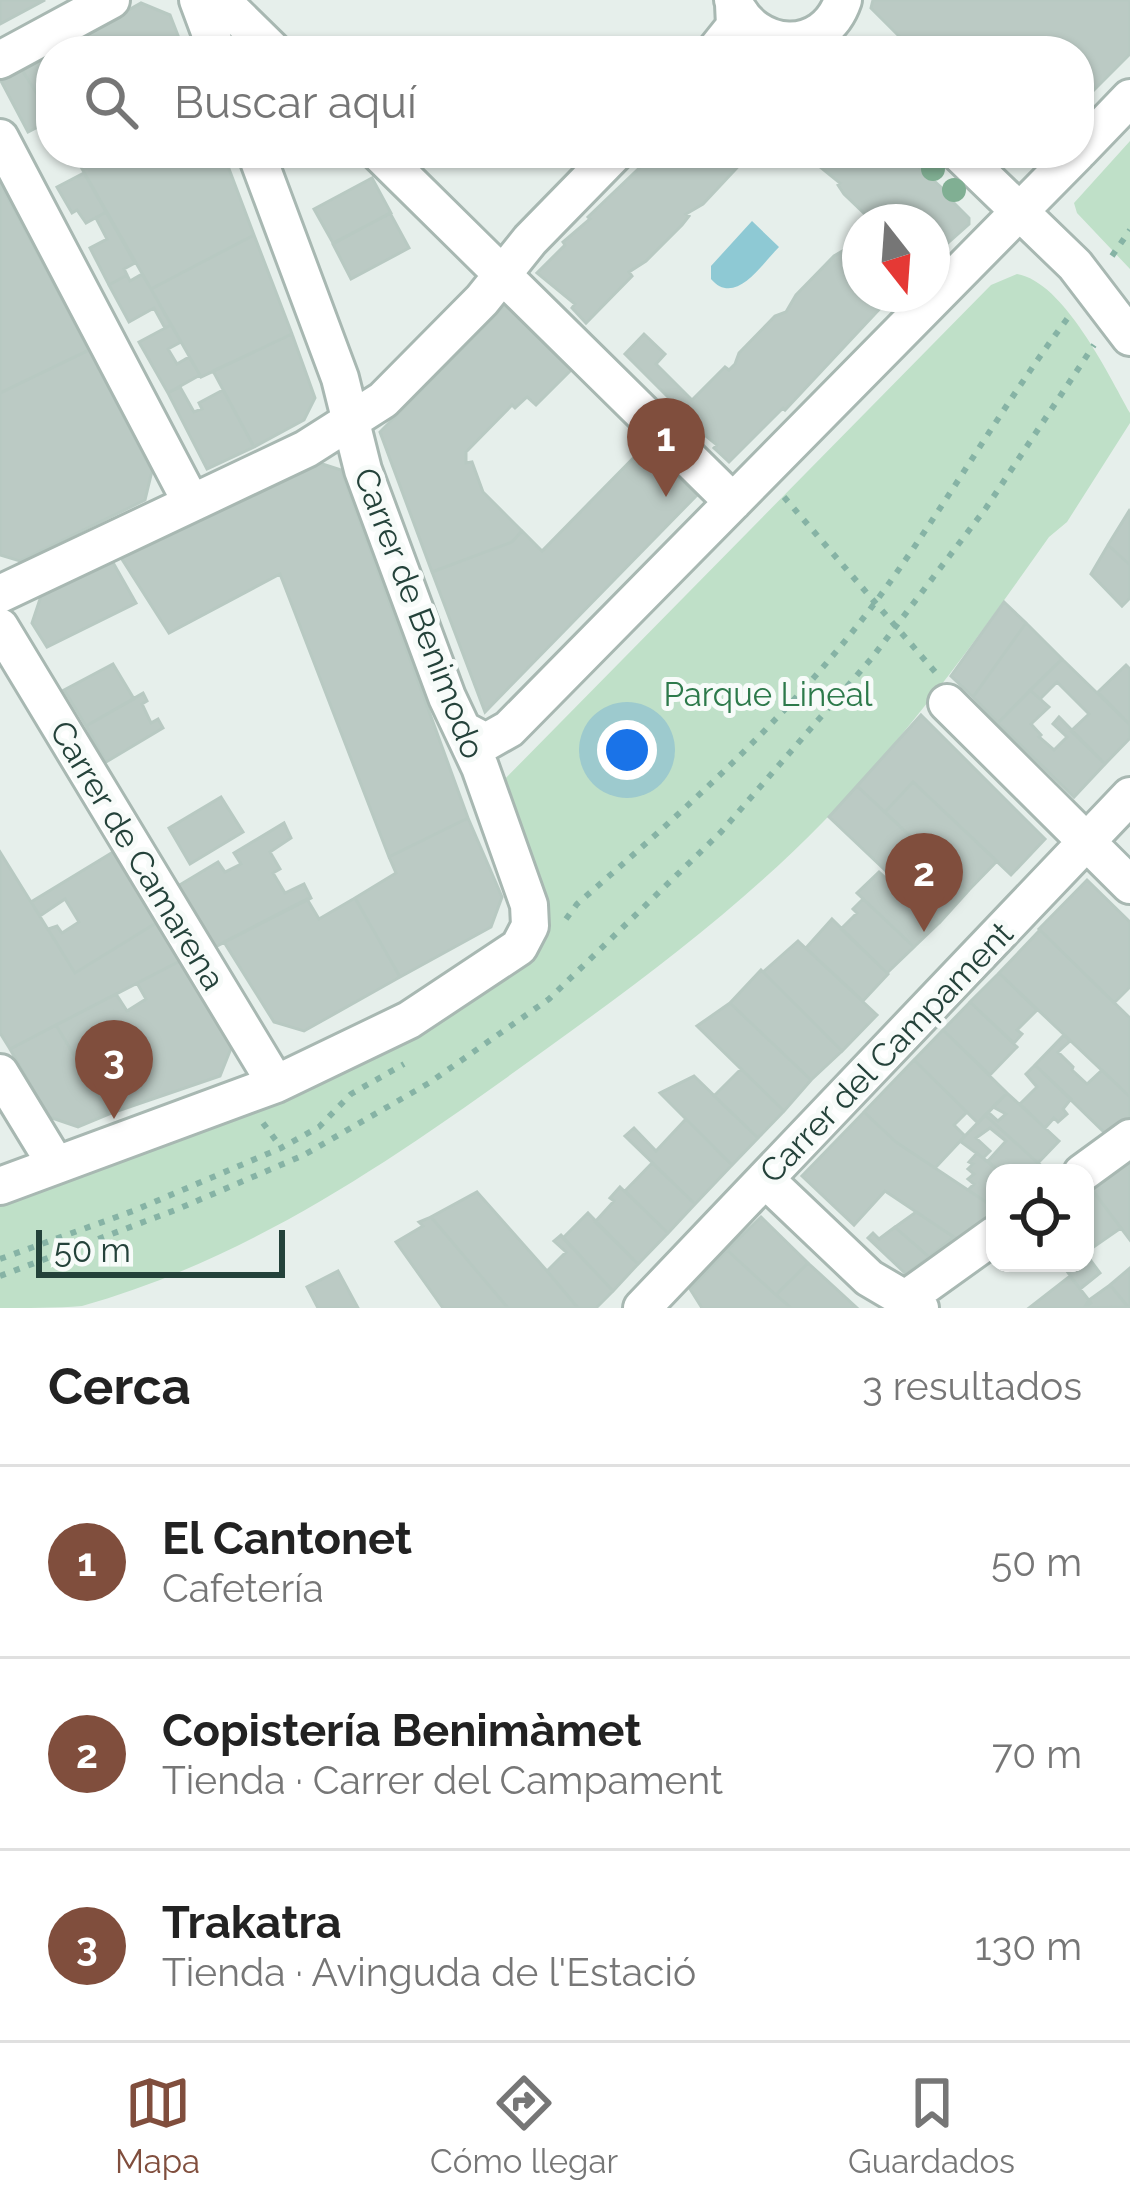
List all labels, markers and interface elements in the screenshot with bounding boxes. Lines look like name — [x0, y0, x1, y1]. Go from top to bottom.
search box — [36, 36, 1094, 168]
icon: search — [78, 69, 144, 135]
text: Buscar aquí — [174, 76, 417, 129]
north arrow — [842, 204, 950, 312]
pin: 1 — [627, 398, 705, 497]
street label: Carrer de Benimodo — [346, 462, 493, 764]
park label: Parque Lineal — [663, 675, 874, 714]
street label: Carrer de Camarena — [42, 714, 233, 997]
your location — [597, 720, 657, 780]
pin: 2 — [885, 833, 963, 932]
street label: Carrer del Campament — [752, 914, 1021, 1191]
pin: 3 — [75, 1020, 153, 1119]
map controls — [986, 1164, 1094, 1272]
button: locate — [986, 1164, 1094, 1272]
scale bar — [36, 1224, 285, 1277]
text: 50 m — [54, 1231, 131, 1270]
text: Cerca — [48, 1356, 191, 1416]
text: 3 resultados — [862, 1363, 1082, 1409]
text: El Cantonet — [162, 1512, 412, 1565]
text: 1 — [77, 1539, 97, 1585]
text: 50 m — [991, 1539, 1082, 1585]
text: Cafetería — [162, 1565, 324, 1611]
text: Copistería Benimàmet — [162, 1704, 641, 1757]
text: 2 — [76, 1731, 98, 1777]
text: 70 m — [992, 1731, 1082, 1777]
text: Tienda · Carrer del Campament — [162, 1757, 723, 1803]
text: Trakatra — [162, 1896, 342, 1949]
text: 3 — [76, 1923, 98, 1969]
text: 130 m — [975, 1923, 1082, 1969]
text: Tienda · Avinguda de l'Estació — [162, 1949, 696, 1995]
tab: Mapa — [115, 2070, 200, 2181]
tab: Cómo llegar — [430, 2070, 618, 2181]
tab: Guardados — [848, 2070, 1015, 2181]

